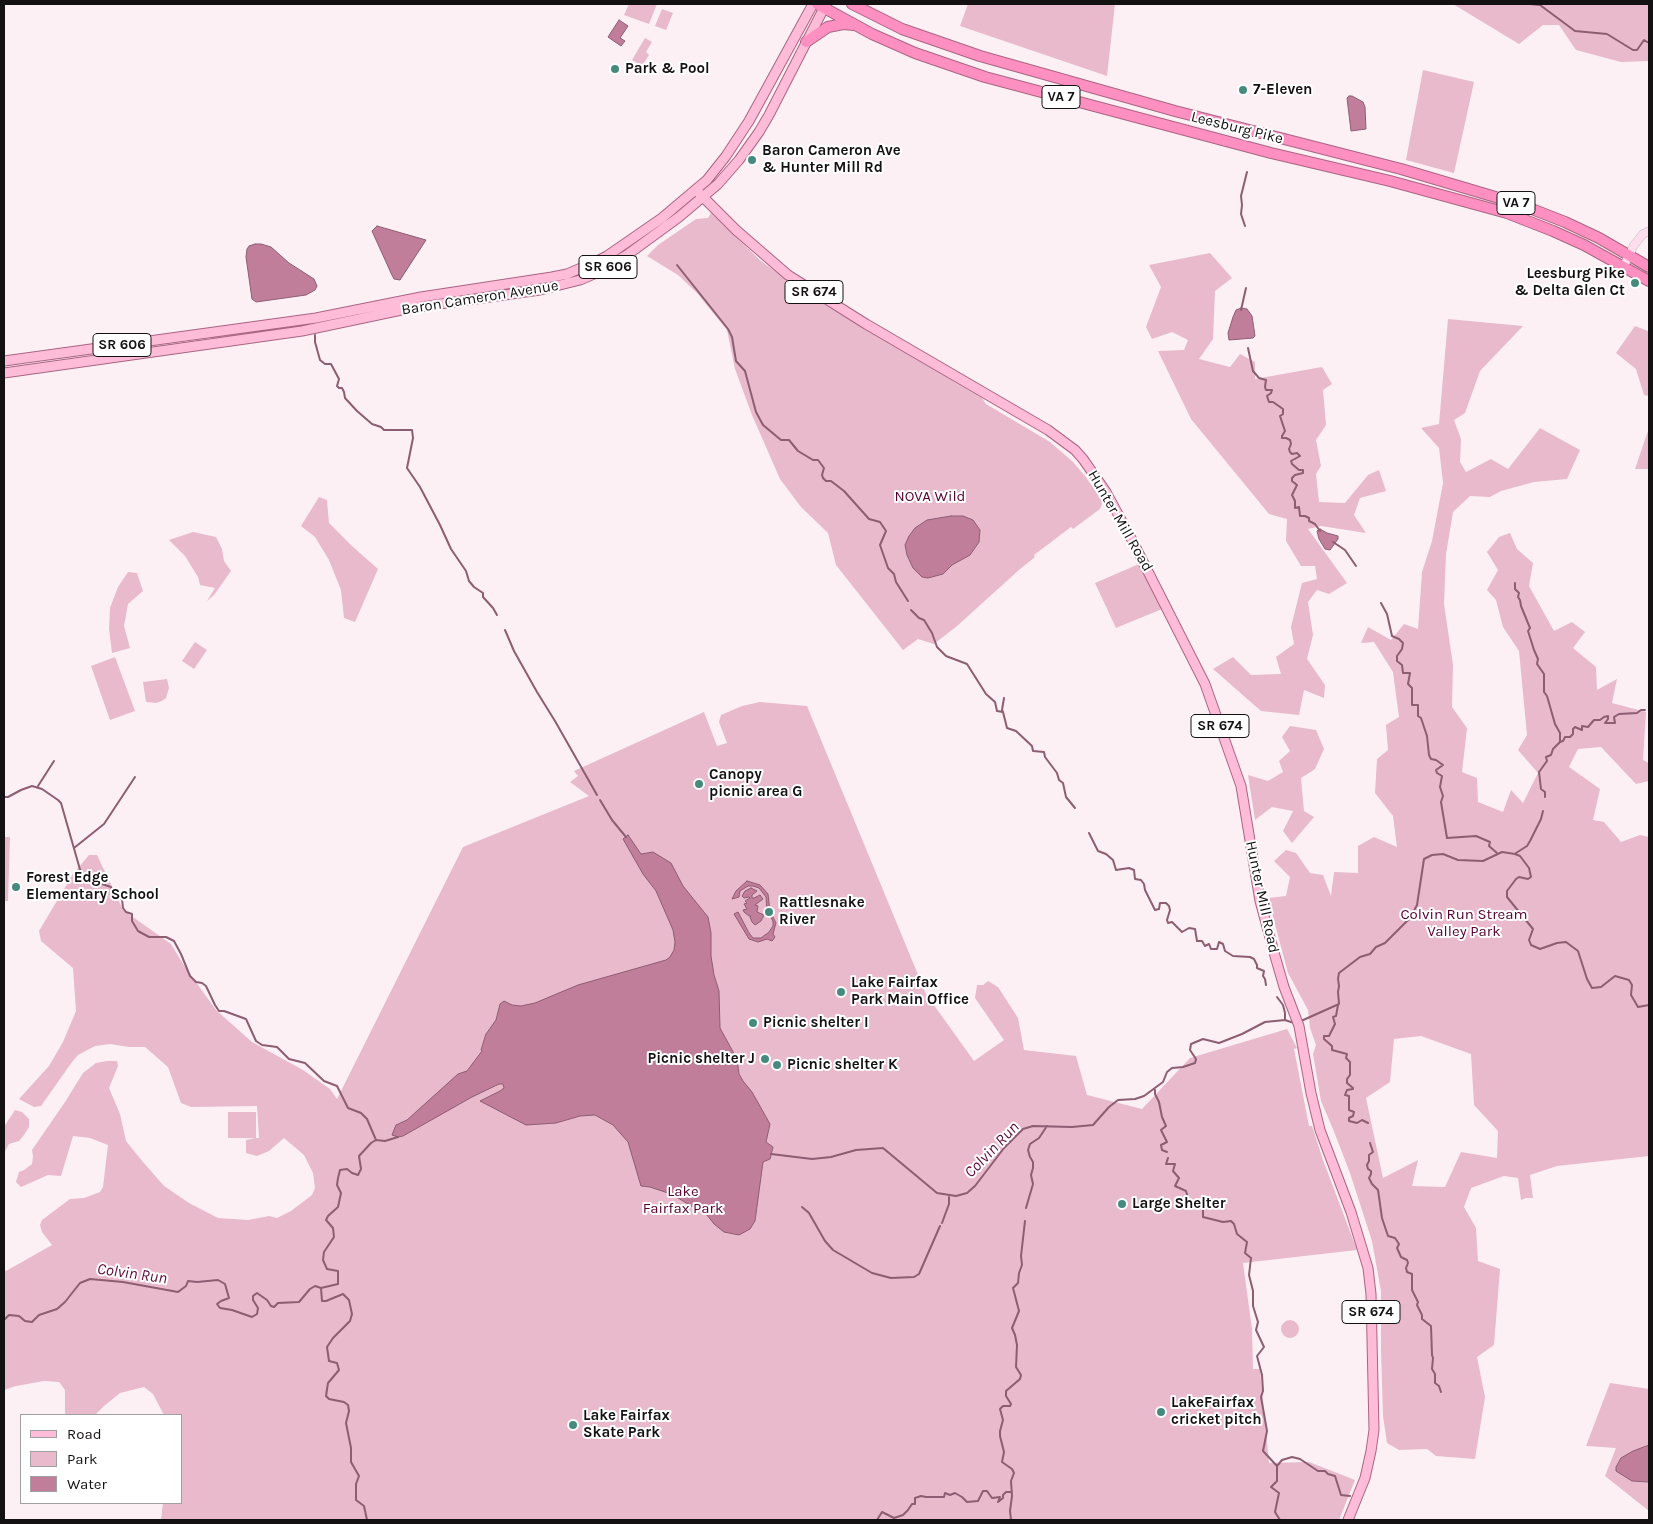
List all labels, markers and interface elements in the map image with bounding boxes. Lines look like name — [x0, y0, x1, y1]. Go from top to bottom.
place label: Park & Pool — [625, 60, 710, 78]
marker: Park & Pool — [609, 63, 621, 75]
place label: 7-Eleven — [1253, 81, 1312, 99]
marker: 7-Eleven — [1237, 84, 1249, 96]
road number: VA 7 — [1042, 85, 1080, 108]
street label: Leesburg Pike — [1189, 108, 1285, 148]
place label: Baron Cameron Ave & Hunter Mill Rd — [762, 142, 901, 177]
marker: Baron Cameron Ave & Hunter Mill Rd — [746, 154, 758, 166]
road number: VA 7 — [1497, 192, 1535, 214]
road number: SR 606 — [579, 256, 637, 278]
place label: Leesburg Pike & Delta Glen Ct — [1514, 265, 1625, 300]
street label: Baron Cameron Avenue — [400, 277, 560, 319]
marker: Leesburg Pike & Delta Glen Ct — [1629, 277, 1641, 289]
road number: SR 674 — [785, 280, 843, 304]
road number: SR 606 — [93, 334, 151, 356]
street label: Hunter Mill Road — [1084, 467, 1156, 575]
park label: NOVA Wild — [895, 488, 965, 506]
road number: SR 674 — [1191, 714, 1249, 738]
place label: Canopy picnic area G — [709, 766, 802, 801]
marker: Canopy picnic area G — [693, 778, 705, 790]
street label: Hunter Mill Road — [1241, 839, 1283, 955]
place label: Forest Edge Elementary School — [26, 869, 159, 904]
marker: Forest Edge Elementary School — [10, 881, 22, 893]
place label: Rattlesnake River — [779, 894, 865, 929]
marker: Rattlesnake River — [763, 906, 775, 918]
park label: Colvin Run Stream Valley Park — [1400, 906, 1528, 941]
place label: Lake Fairfax Park Main Office — [851, 974, 969, 1009]
marker: Lake Fairfax Park Main Office — [835, 986, 847, 998]
place label: Picnic shelter I — [763, 1014, 868, 1032]
marker: Picnic shelter I — [747, 1017, 759, 1029]
place label: Picnic shelter J — [647, 1050, 755, 1068]
marker: Picnic shelter J — [759, 1053, 771, 1065]
place label: Picnic shelter K — [787, 1056, 898, 1074]
marker: Picnic shelter K — [771, 1059, 783, 1071]
water label: Colvin Run — [961, 1118, 1023, 1182]
park label: Lake Fairfax Park — [643, 1183, 723, 1218]
place label: Large Shelter — [1132, 1195, 1226, 1213]
marker: Large Shelter — [1116, 1198, 1128, 1210]
water label: Colvin Run — [96, 1260, 168, 1288]
road number: SR 674 — [1342, 1300, 1400, 1324]
place label: LakeFairfax cricket pitch — [1171, 1394, 1262, 1429]
marker: LakeFairfax cricket pitch — [1155, 1406, 1167, 1418]
place label: Lake Fairfax Skate Park — [583, 1407, 670, 1442]
legend — [20, 1414, 182, 1504]
marker: Lake Fairfax Skate Park — [567, 1419, 579, 1431]
text: Road — [67, 1425, 102, 1443]
text: Park — [67, 1450, 97, 1468]
text: Water — [67, 1475, 107, 1493]

